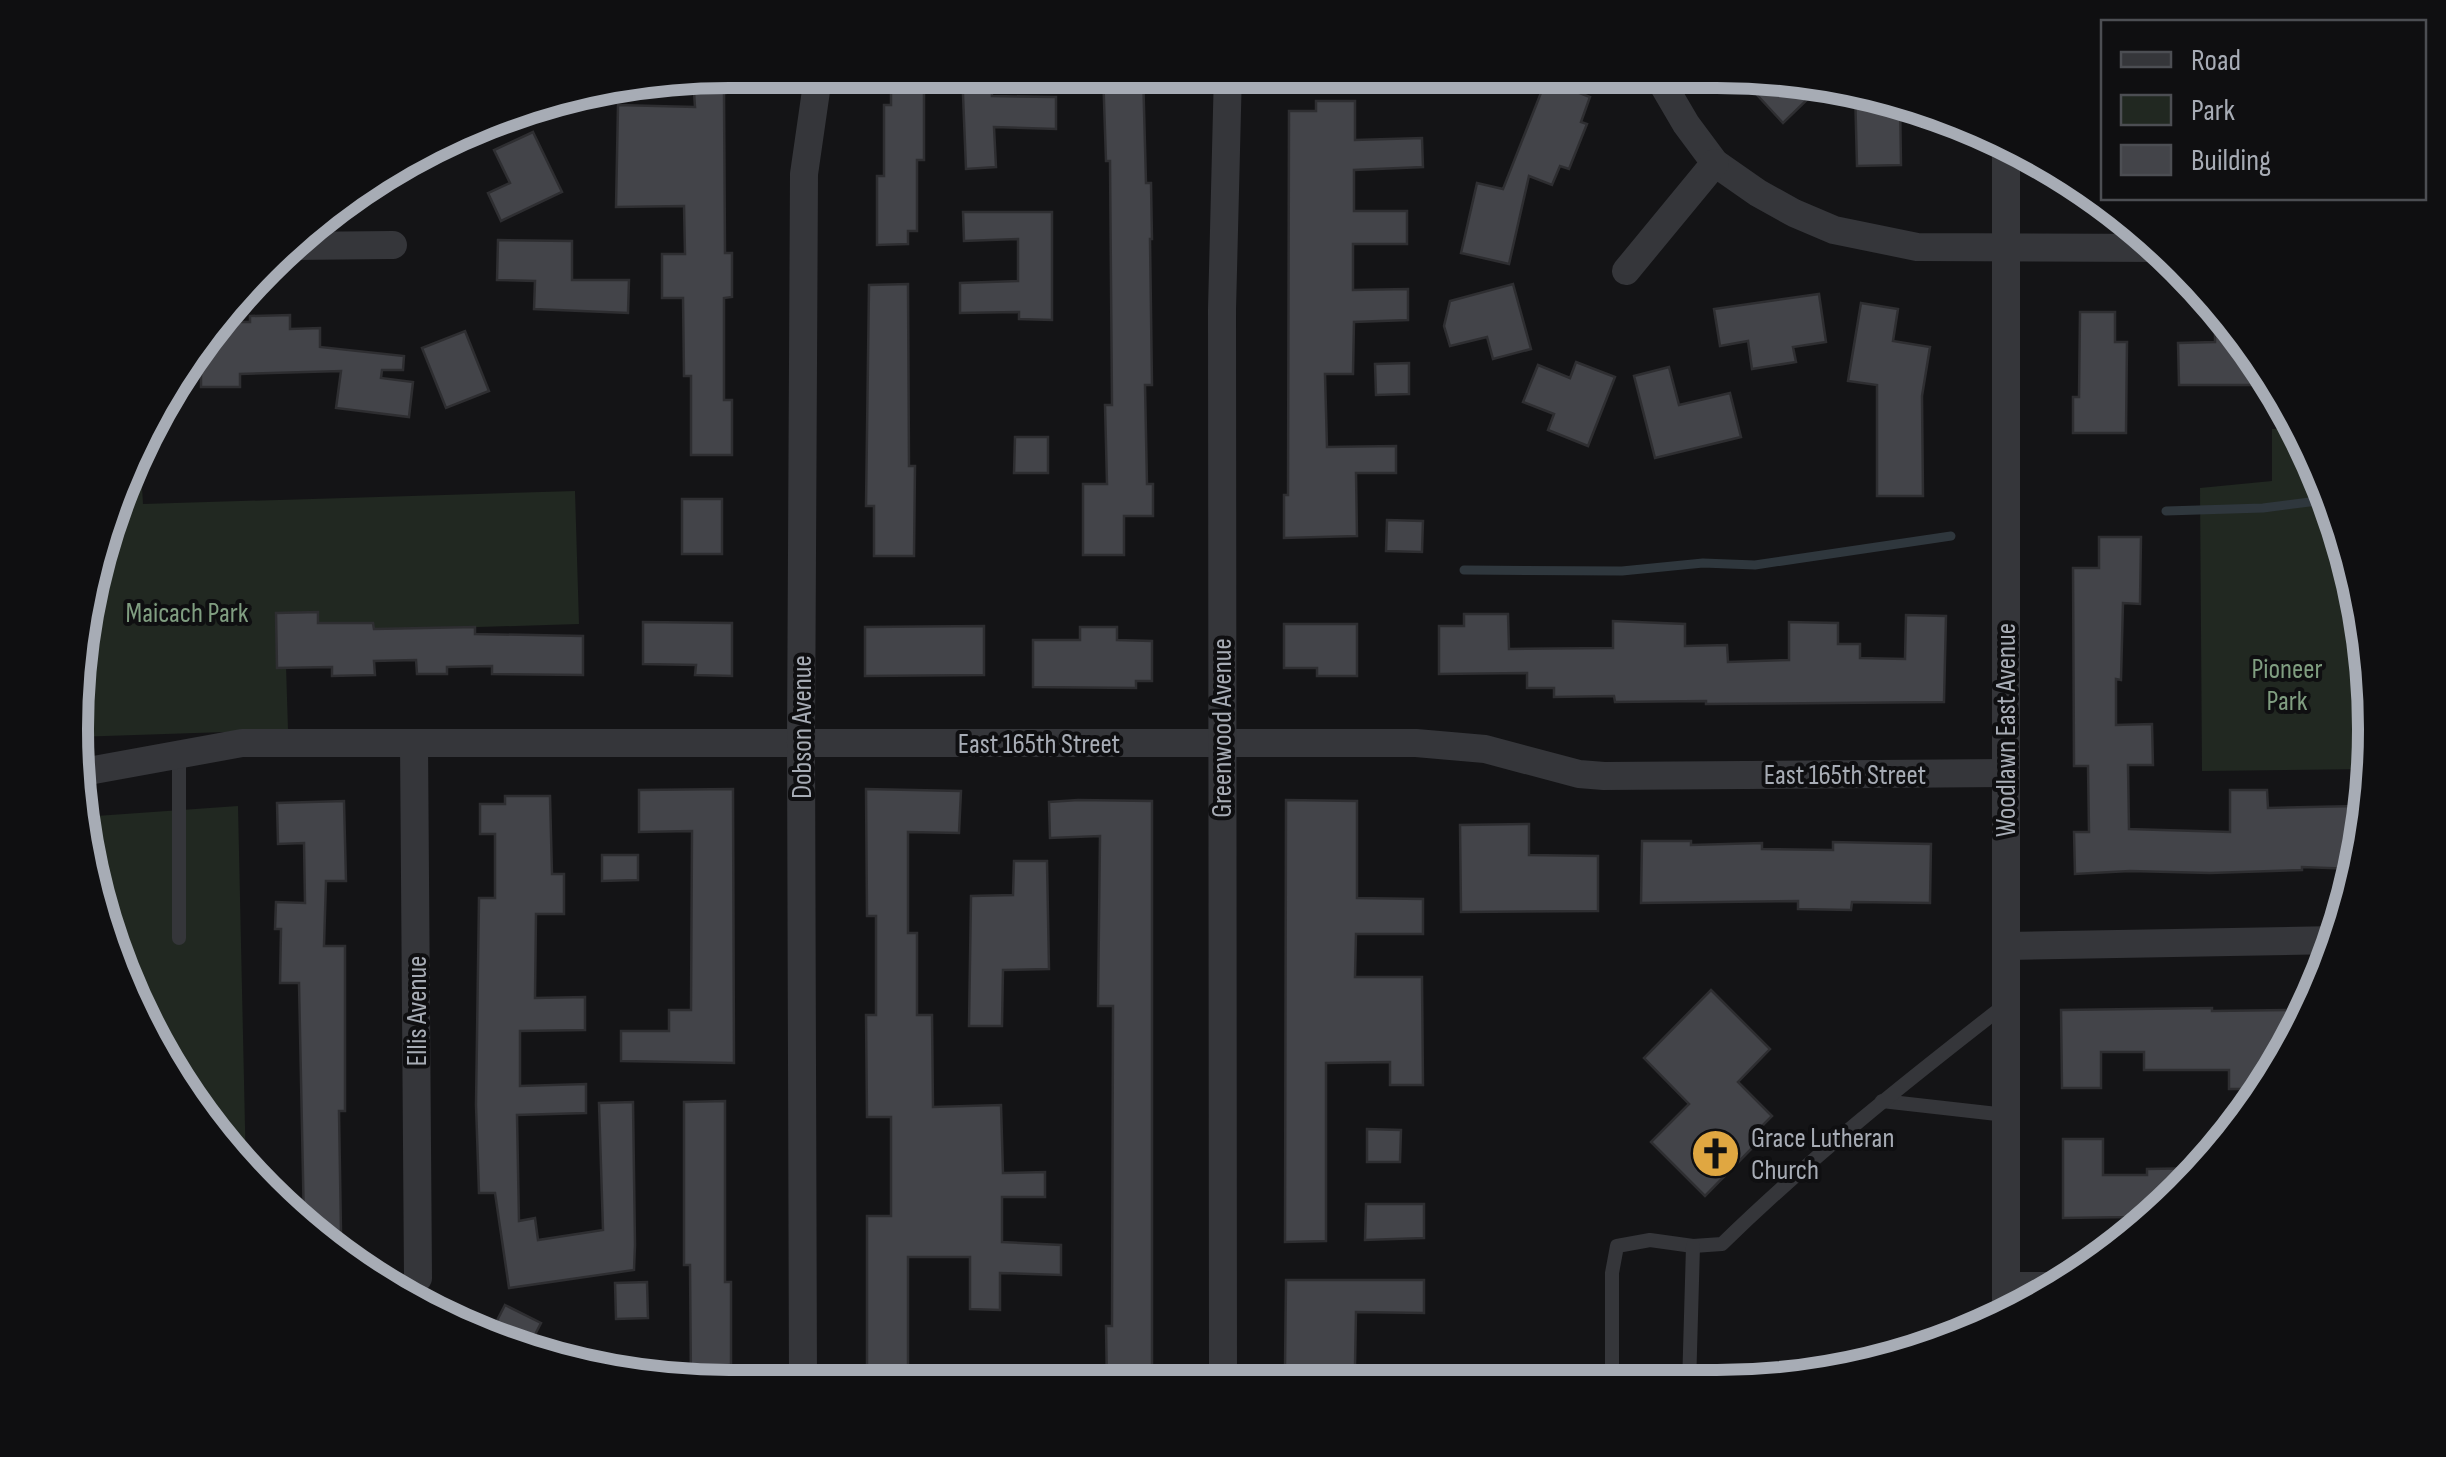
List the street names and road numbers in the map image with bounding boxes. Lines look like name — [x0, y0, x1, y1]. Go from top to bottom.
street label: Woodlawn East Avenue — [1990, 623, 2023, 837]
street label: Greenwood Avenue — [1206, 638, 1239, 818]
street label: Dobson Avenue — [786, 655, 819, 799]
street label: East 165th Street — [958, 728, 1120, 761]
street label: East 165th Street — [1764, 759, 1926, 792]
street label: Ellis Avenue — [401, 956, 434, 1066]

